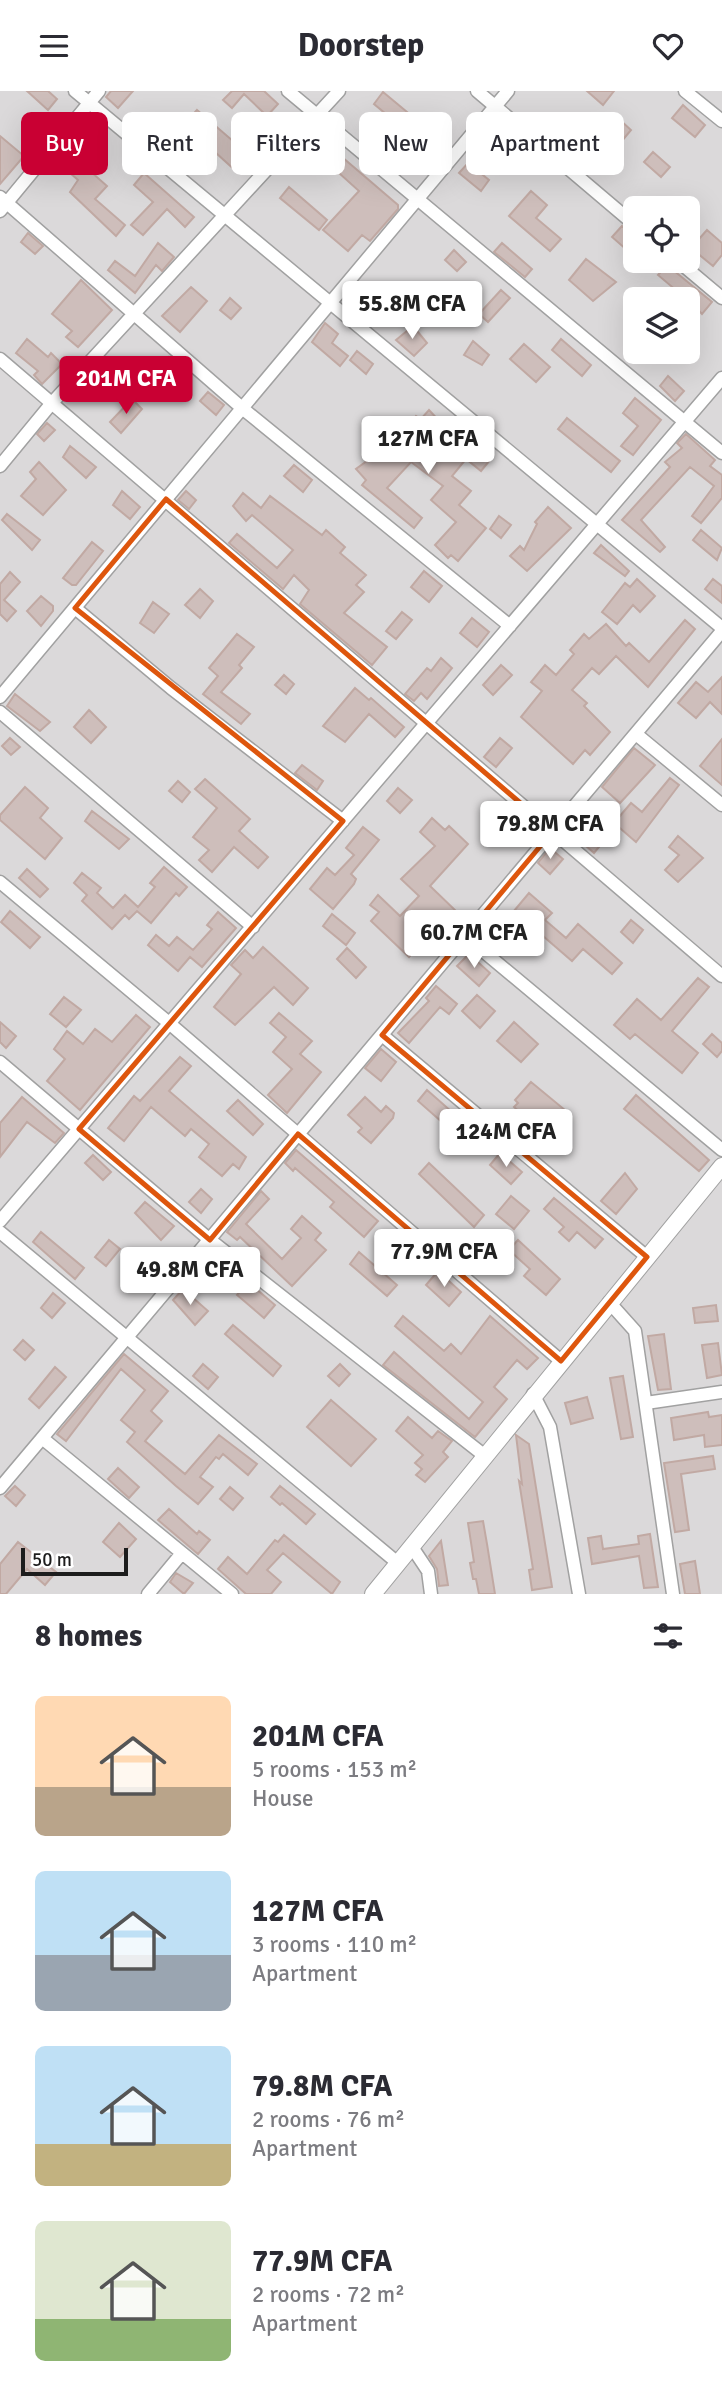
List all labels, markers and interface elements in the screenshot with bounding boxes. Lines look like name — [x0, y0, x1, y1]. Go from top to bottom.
text: Doorstep — [298, 26, 424, 65]
icon: menu — [35, 27, 73, 65]
icon: heart — [649, 27, 687, 65]
chip: Buy — [21, 112, 108, 175]
chip: Rent — [122, 112, 217, 175]
chip: Filters — [231, 112, 345, 175]
chip: New — [359, 112, 452, 175]
chip: Apartment — [466, 112, 624, 175]
map controls — [623, 196, 700, 364]
button: locate — [623, 196, 700, 273]
pin: 55.8M CFA — [332, 281, 492, 341]
button: layers — [623, 287, 700, 364]
text: 55.8M CFA — [358, 289, 466, 318]
pin: 201M CFA — [54, 357, 198, 416]
text: 201M CFA — [76, 364, 177, 393]
pin: 127M CFA — [356, 417, 500, 476]
text: 127M CFA — [378, 424, 479, 453]
pin: 79.8M CFA — [470, 801, 630, 861]
text: 79.8M CFA — [496, 809, 604, 838]
pin: 60.7M CFA — [394, 911, 554, 970]
text: 60.7M CFA — [420, 918, 528, 947]
pin: 124M CFA — [434, 1109, 578, 1169]
text: 124M CFA — [456, 1117, 557, 1146]
pin: 77.9M CFA — [364, 1229, 524, 1289]
text: 77.9M CFA — [390, 1237, 498, 1266]
pin: 49.8M CFA — [110, 1247, 270, 1307]
text: 49.8M CFA — [136, 1255, 244, 1284]
scale bar — [21, 1545, 128, 1577]
text: 50 m — [32, 1548, 72, 1572]
icon: filters — [649, 1617, 687, 1655]
text: 8 homes — [35, 1618, 142, 1655]
text: 201M CFA — [252, 1718, 384, 1755]
icon: home — [91, 1724, 175, 1808]
text: 5 rooms · 153 m² — [252, 1755, 417, 1784]
text: House — [252, 1784, 314, 1813]
text: 127M CFA — [252, 1893, 384, 1930]
icon: home — [91, 1899, 175, 1983]
text: 3 rooms · 110 m² — [252, 1930, 417, 1959]
text: Apartment — [252, 1959, 357, 1988]
text: 79.8M CFA — [252, 2068, 392, 2105]
icon: home — [91, 2074, 175, 2158]
text: 2 rooms · 76 m² — [252, 2105, 405, 2134]
text: Apartment — [252, 2134, 357, 2163]
text: 77.9M CFA — [252, 2243, 392, 2280]
icon: home — [91, 2249, 175, 2333]
text: 2 rooms · 72 m² — [252, 2280, 405, 2309]
text: Apartment — [252, 2309, 357, 2338]

